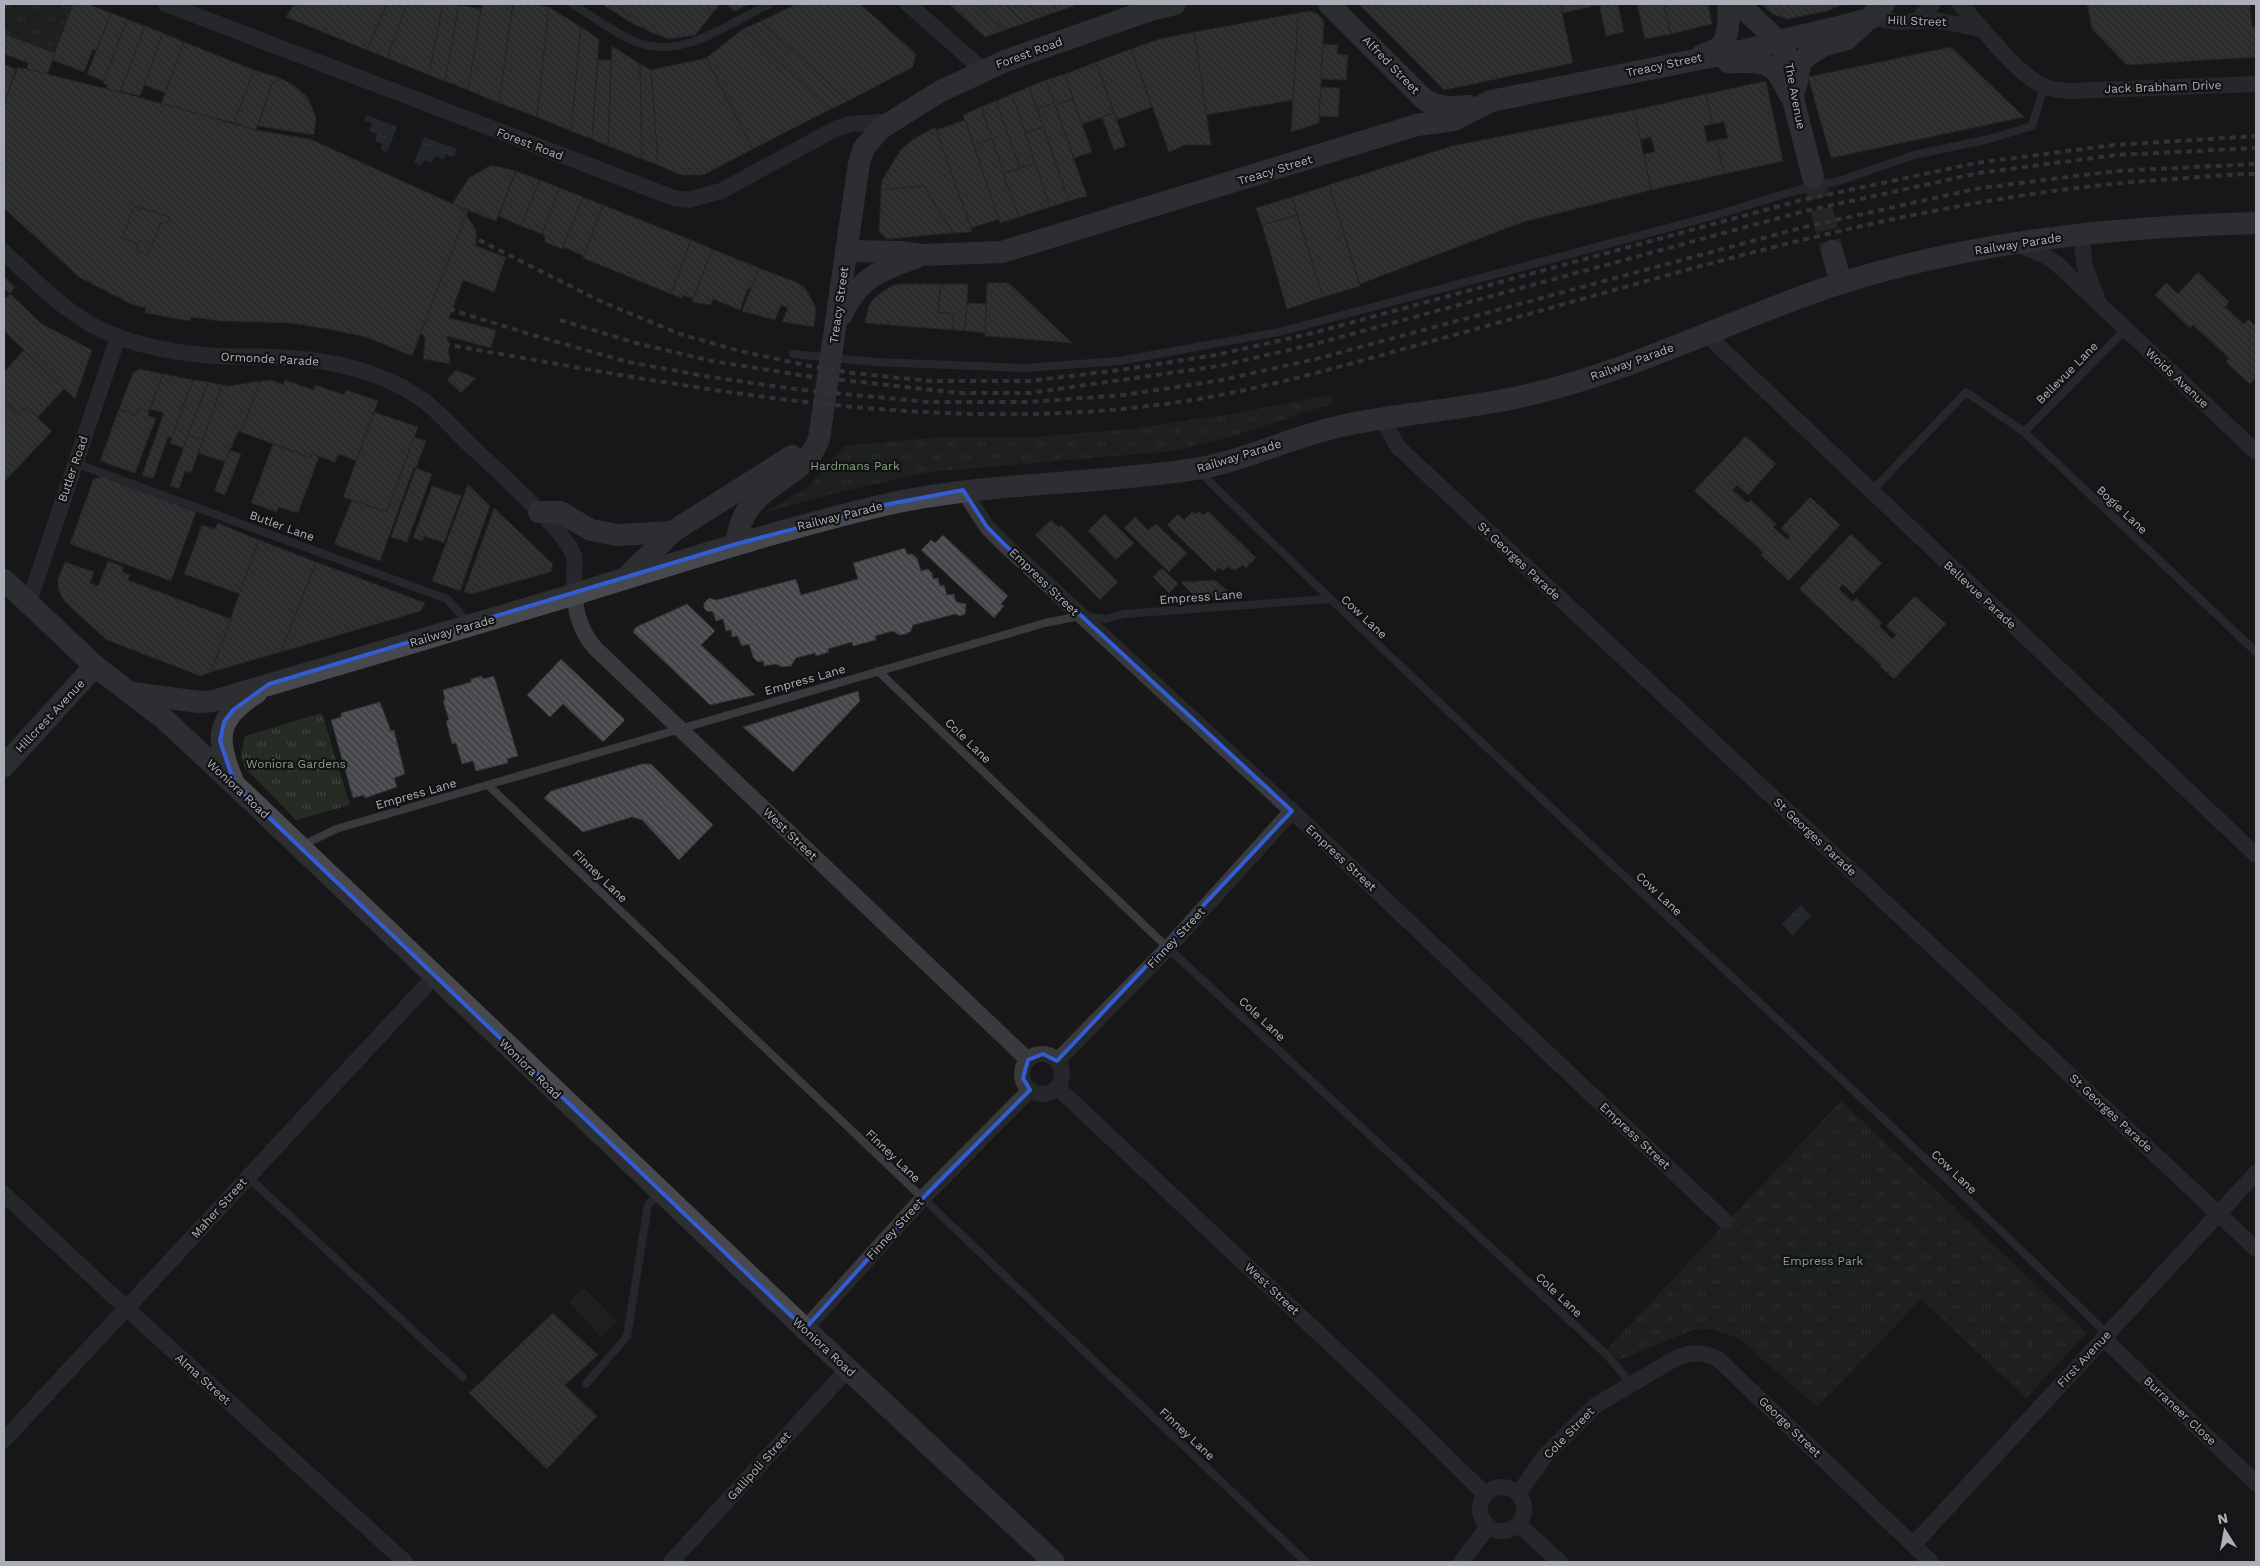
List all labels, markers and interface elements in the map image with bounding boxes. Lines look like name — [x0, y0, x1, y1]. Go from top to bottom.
street label: Hill Street — [1887, 13, 1947, 29]
street label: Alfred Street — [1360, 33, 1422, 97]
street label: Forest Road — [994, 34, 1064, 72]
street label: Treacy Street — [1625, 50, 1703, 80]
street label: The Avenue — [1782, 62, 1808, 130]
street label: Jack Brabham Drive — [2104, 78, 2222, 96]
street label: Forest Road — [495, 125, 565, 163]
street label: Treacy Street — [1236, 152, 1314, 188]
street label: Railway Parade — [1974, 230, 2063, 258]
street label: Treacy Street — [827, 266, 851, 344]
street label: Bellevue Lane — [2033, 339, 2101, 407]
street label: Railway Parade — [1588, 340, 1676, 384]
street label: Woids Avenue — [2142, 345, 2212, 411]
street label: Ormonde Parade — [220, 349, 320, 369]
street label: Butler Road — [55, 434, 91, 504]
street label: Railway Parade — [1195, 436, 1283, 476]
park label: Hardmans Park — [810, 459, 900, 473]
street label: Bogie Lane — [2094, 483, 2150, 537]
street label: Railway Parade — [796, 499, 884, 533]
street label: Butler Lane — [248, 508, 316, 544]
street label: St Georges Parade — [1475, 519, 1563, 603]
street label: Empress Street — [1006, 545, 1082, 619]
street label: Bellevue Parade — [1941, 558, 2019, 632]
street label: Empress Lane — [1159, 587, 1243, 607]
street label: Cow Lane — [1338, 592, 1390, 642]
street label: Railway Parade — [408, 612, 496, 650]
street label: Empress Lane — [763, 662, 847, 698]
street label: Hillcrest Avenue — [12, 676, 88, 756]
street label: Cole Lane — [942, 716, 994, 766]
street label: Woniora Road — [204, 756, 272, 822]
park label: Woniora Gardens — [246, 757, 346, 771]
street label: Empress Lane — [374, 776, 458, 812]
street label: St Georges Parade — [1771, 795, 1859, 879]
street label: West Street — [760, 805, 820, 863]
street label: Empress Street — [1303, 822, 1379, 894]
street label: Finney Lane — [570, 847, 630, 906]
street label: Cow Lane — [1633, 869, 1685, 919]
street label: Finney Street — [1144, 905, 1208, 971]
street label: Cole Lane — [1236, 994, 1288, 1044]
street label: Woniora Road — [496, 1036, 564, 1102]
street label: St Georges Parade — [2067, 1071, 2155, 1155]
street label: Empress Street — [1597, 1100, 1673, 1172]
street label: Finney Lane — [863, 1127, 923, 1186]
street label: Cow Lane — [1928, 1147, 1980, 1197]
street label: Maher Street — [188, 1175, 250, 1241]
street label: Finney Street — [864, 1195, 926, 1263]
park label: Empress Park — [1783, 1254, 1864, 1268]
street label: West Street — [1242, 1260, 1302, 1318]
street label: Cole Lane — [1533, 1270, 1585, 1320]
street label: Woniora Road — [790, 1314, 858, 1380]
street label: First Avenue — [2054, 1328, 2114, 1390]
street label: Alma Street — [172, 1350, 234, 1408]
street label: Burraneer Close — [2141, 1374, 2219, 1448]
street label: George Street — [1756, 1394, 1824, 1460]
street label: Cole Street — [1541, 1404, 1597, 1462]
street label: Finney Lane — [1157, 1405, 1218, 1463]
street label: Gallipoli Street — [724, 1429, 794, 1503]
north arrow — [2200, 1506, 2250, 1556]
text: N — [2216, 1509, 2229, 1527]

